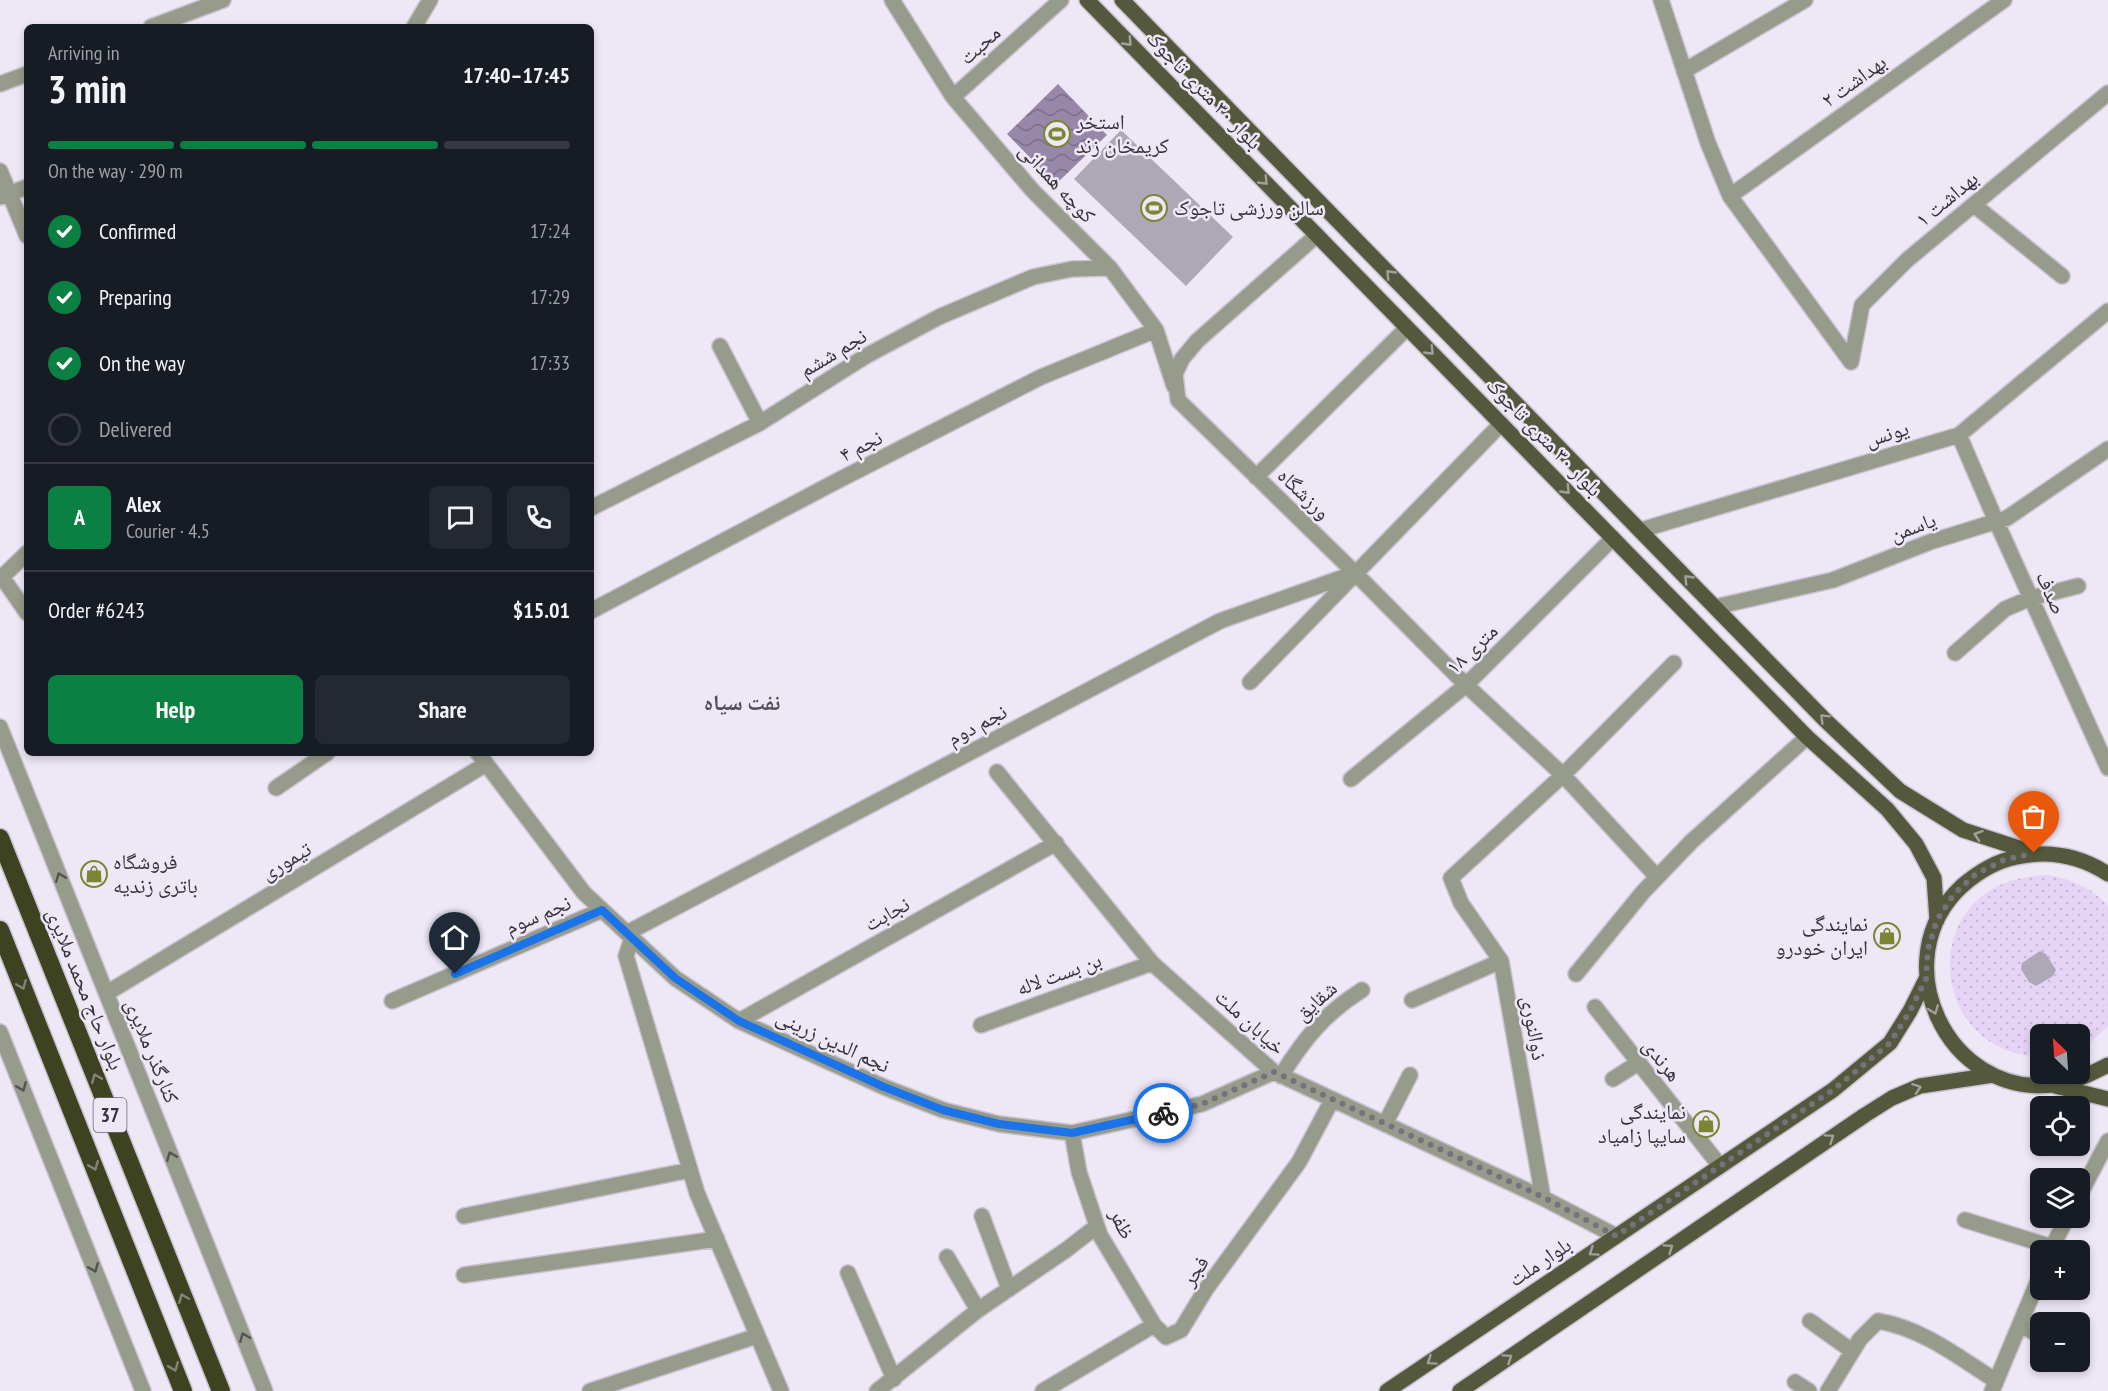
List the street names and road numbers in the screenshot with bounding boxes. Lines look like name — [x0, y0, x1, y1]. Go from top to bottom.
street label: محبت — [953, 19, 1006, 70]
street label: بلوار ۳۰ متری تاجوک — [1141, 24, 1268, 155]
street label: بهداشت ۲ — [1816, 48, 1891, 113]
street label: کوچه همدانی — [1013, 137, 1102, 229]
street label: بهداشت ۱ — [1910, 165, 1984, 233]
street label: نجم ششم — [794, 322, 872, 384]
street label: بلوار ۳۰ متری تاجوک — [1481, 371, 1608, 502]
street label: یونس — [1862, 414, 1912, 453]
street label: نجم ۴ — [835, 423, 887, 469]
street label: ورزشگاه — [1272, 462, 1337, 525]
street label: یاسمن — [1886, 506, 1940, 547]
street label: صدف — [2030, 567, 2073, 619]
street label: ۱۸ متری — [1440, 617, 1503, 680]
street label: نجم دوم — [942, 698, 1012, 752]
street label: تیموری — [255, 835, 316, 886]
street label: نجم سوم — [501, 889, 575, 941]
street label: نجابت — [859, 890, 914, 937]
street label: بلوار حاج محمد ملایری — [41, 904, 130, 1074]
street label: بن بست لاله — [1013, 946, 1105, 1001]
street label: شقایق — [1289, 975, 1343, 1027]
street label: خیابان ملت — [1209, 983, 1291, 1060]
street label: ذوالنوری — [1516, 994, 1553, 1062]
street label: کنارگذر ملایری — [119, 995, 186, 1107]
street label: نجم الدین زرینی — [772, 1002, 894, 1080]
street label: هرندی — [1637, 1033, 1688, 1087]
road number: 37 — [94, 1098, 126, 1132]
street label: ظفر — [1103, 1203, 1141, 1243]
street label: بلوار ملت — [1503, 1231, 1576, 1292]
street label: فجر — [1174, 1250, 1215, 1292]

